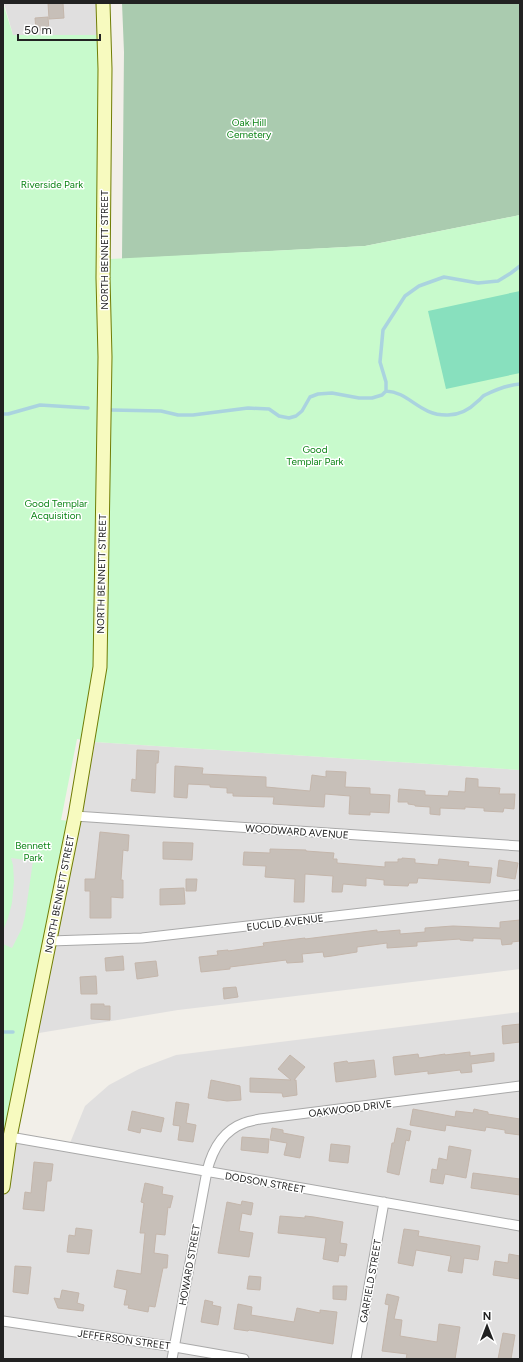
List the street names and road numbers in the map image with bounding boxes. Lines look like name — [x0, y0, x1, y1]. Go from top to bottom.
street label: NORTH BENNETT STREET — [98, 190, 111, 310]
street label: NORTH BENNETT STREET — [94, 514, 109, 634]
street label: WOODWARD AVENUE — [245, 821, 349, 842]
street label: NORTH BENNETT STREET — [42, 834, 77, 954]
street label: EUCLID AVENUE — [246, 911, 324, 934]
street label: OAKWOOD DRIVE — [308, 1097, 393, 1120]
street label: DODSON STREET — [224, 1169, 306, 1196]
street label: HOWARD STREET — [176, 1223, 203, 1307]
street label: GARFIELD STREET — [357, 1238, 384, 1324]
street label: JEFFERSON STREET — [77, 1327, 172, 1353]

